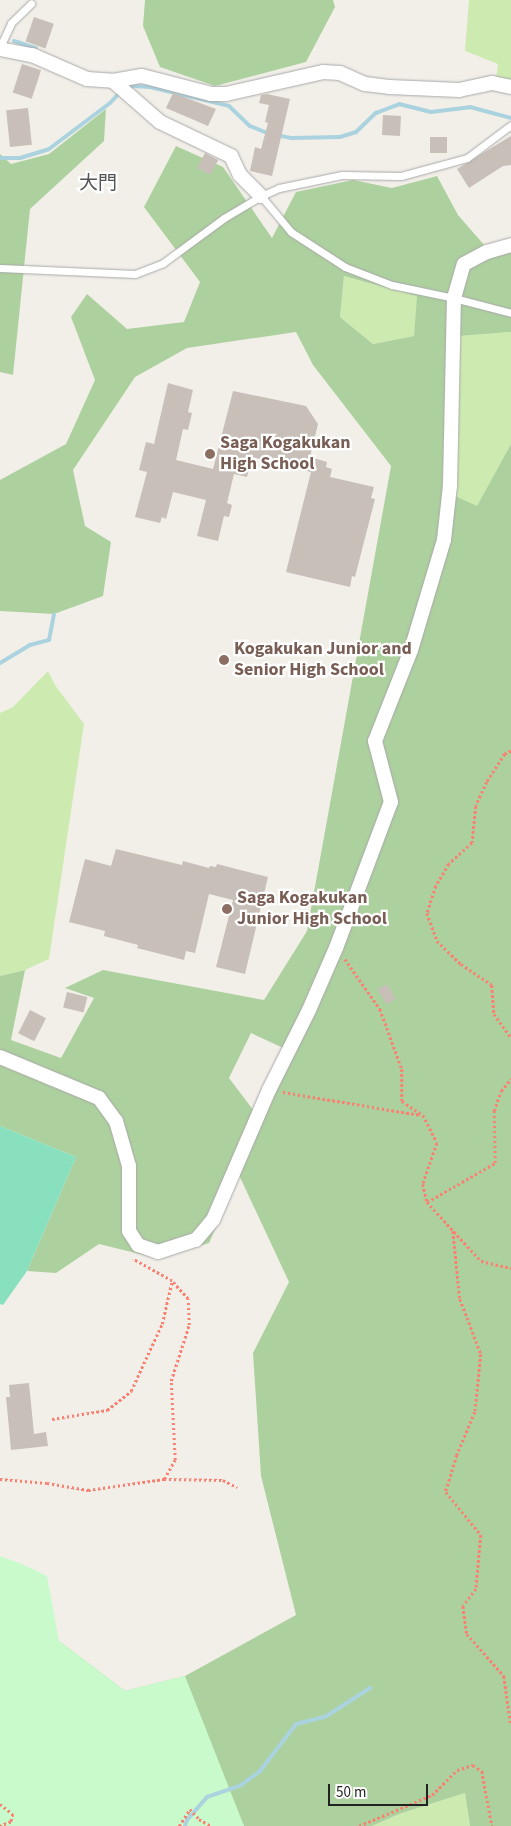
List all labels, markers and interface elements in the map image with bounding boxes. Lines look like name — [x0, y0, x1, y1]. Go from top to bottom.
district label: 大門 — [79, 173, 117, 195]
place label: Saga Kogakukan High School — [220, 433, 351, 476]
marker: Saga Kogakukan High School — [204, 448, 216, 460]
place label: Kogakukan Junior and Senior High School — [234, 639, 412, 682]
marker: Kogakukan Junior and Senior High School — [218, 654, 230, 666]
place label: Saga Kogakukan Junior High School — [237, 888, 387, 931]
marker: Saga Kogakukan Junior High School — [221, 903, 233, 915]
scale bar — [331, 1774, 431, 1806]
text: 50 m — [336, 1782, 366, 1803]

